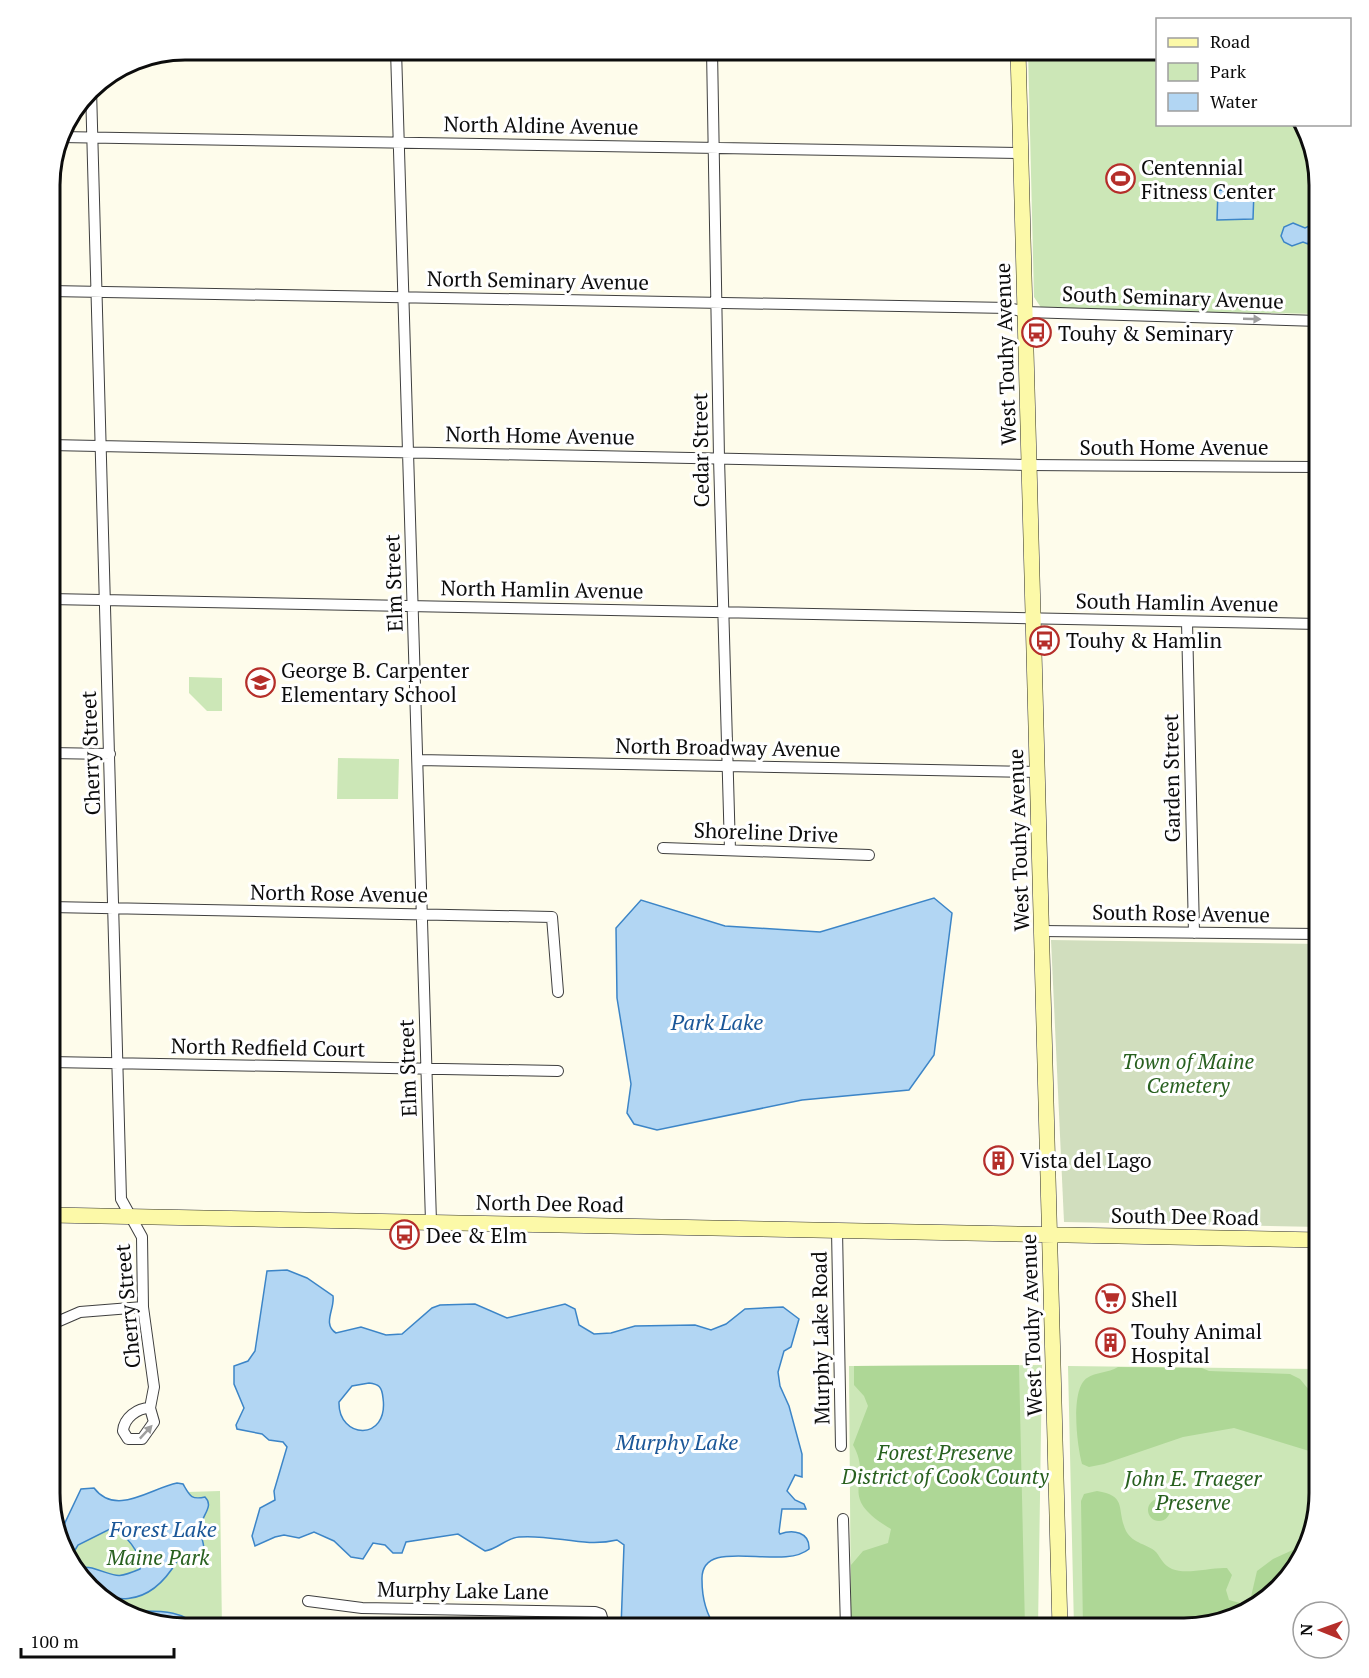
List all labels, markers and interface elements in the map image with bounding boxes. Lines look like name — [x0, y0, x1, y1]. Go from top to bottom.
legend — [1156, 18, 1351, 126]
text: Road — [1210, 29, 1250, 53]
text: Park — [1210, 59, 1247, 83]
text: Water — [1210, 89, 1257, 113]
street label: North Aldine Avenue — [443, 109, 639, 141]
place label: Centennial Fitness Center — [1141, 153, 1275, 205]
sports icon: Centennial Fitness Center — [1104, 163, 1136, 195]
street label: West Touhy Avenue — [988, 262, 1022, 446]
street label: North Seminary Avenue — [427, 264, 649, 296]
street label: South Seminary Avenue — [1062, 279, 1284, 315]
one-way arrow — [1242, 314, 1261, 324]
bus stop icon: Touhy & Seminary — [1021, 317, 1053, 349]
place label: Touhy & Seminary — [1058, 319, 1233, 347]
street label: Cedar Street — [685, 392, 715, 508]
street label: North Home Avenue — [445, 419, 635, 451]
street label: South Home Avenue — [1079, 433, 1269, 461]
street label: Elm Street — [377, 533, 409, 632]
street label: North Hamlin Avenue — [440, 573, 644, 605]
street label: South Hamlin Avenue — [1075, 586, 1279, 618]
bus stop icon: Touhy & Hamlin — [1029, 624, 1061, 656]
place label: Touhy & Hamlin — [1066, 626, 1222, 654]
place label: George B. Carpenter Elementary School — [281, 656, 469, 708]
school or university icon: George B. Carpenter Elementary School — [244, 666, 276, 698]
street label: Cherry Street — [74, 690, 106, 816]
street label: Garden Street — [1156, 713, 1186, 843]
street label: North Broadway Avenue — [615, 731, 841, 763]
street label: West Touhy Avenue — [1001, 748, 1035, 932]
street label: Shoreline Drive — [693, 815, 839, 849]
street label: North Rose Avenue — [250, 877, 428, 909]
street label: South Rose Avenue — [1092, 897, 1270, 929]
water label: Park Lake — [670, 1007, 763, 1036]
street label: Elm Street — [391, 1018, 423, 1117]
street label: North Redfield Court — [171, 1031, 366, 1063]
park label: Town of Maine Cemetery — [1122, 1047, 1254, 1099]
building icon: Vista del Lago — [983, 1144, 1015, 1176]
place label: Vista del Lago — [1020, 1146, 1152, 1174]
street label: North Dee Road — [476, 1188, 625, 1218]
street label: South Dee Road — [1111, 1201, 1260, 1231]
bus stop icon: Dee & Elm — [389, 1219, 421, 1251]
place label: Dee & Elm — [426, 1221, 527, 1249]
street label: West Touhy Avenue — [1014, 1233, 1048, 1417]
street label: Cherry Street — [108, 1242, 146, 1369]
street label: Murphy Lake Road — [804, 1251, 836, 1425]
supermarket icon: Shell — [1094, 1283, 1126, 1315]
place label: Shell — [1131, 1285, 1178, 1313]
place label: Touhy Animal Hospital — [1131, 1317, 1262, 1369]
building icon: Touhy Animal Hospital — [1094, 1327, 1126, 1359]
one-way arrow — [139, 1425, 153, 1440]
water label: Murphy Lake — [615, 1427, 738, 1456]
park label: Forest Preserve District of Cook County — [841, 1438, 1049, 1490]
park label: John E. Traeger Preserve — [1124, 1464, 1262, 1516]
water label: Forest Lake — [108, 1514, 217, 1543]
park label: Maine Park — [106, 1543, 210, 1571]
street label: Murphy Lake Lane — [377, 1575, 549, 1605]
north arrow — [1291, 1600, 1351, 1660]
scale bar — [21, 1621, 174, 1659]
text: N — [1295, 1623, 1317, 1636]
text: 100 m — [30, 1629, 79, 1653]

